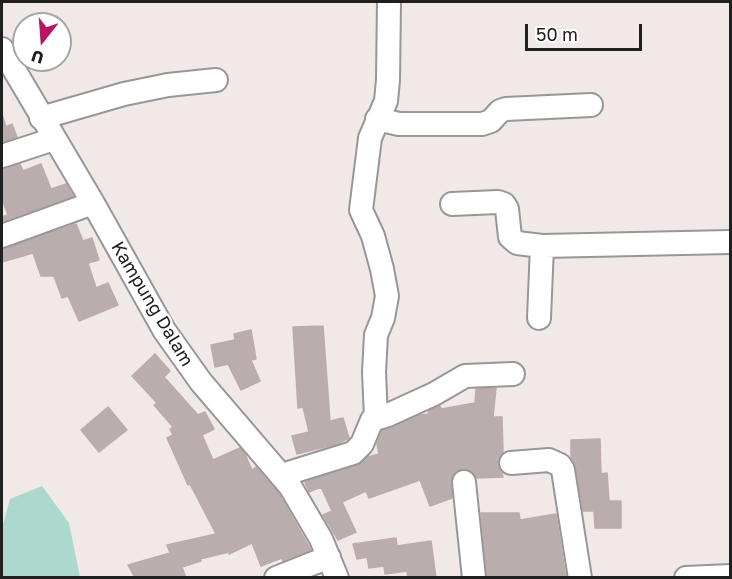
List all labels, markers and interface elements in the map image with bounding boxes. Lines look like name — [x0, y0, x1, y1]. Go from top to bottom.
north arrow — [12, 12, 72, 72]
scale bar — [528, 12, 645, 50]
text: 50 m — [536, 23, 578, 45]
text: U — [29, 46, 46, 69]
street label: Kampung Dalam — [106, 238, 198, 370]

